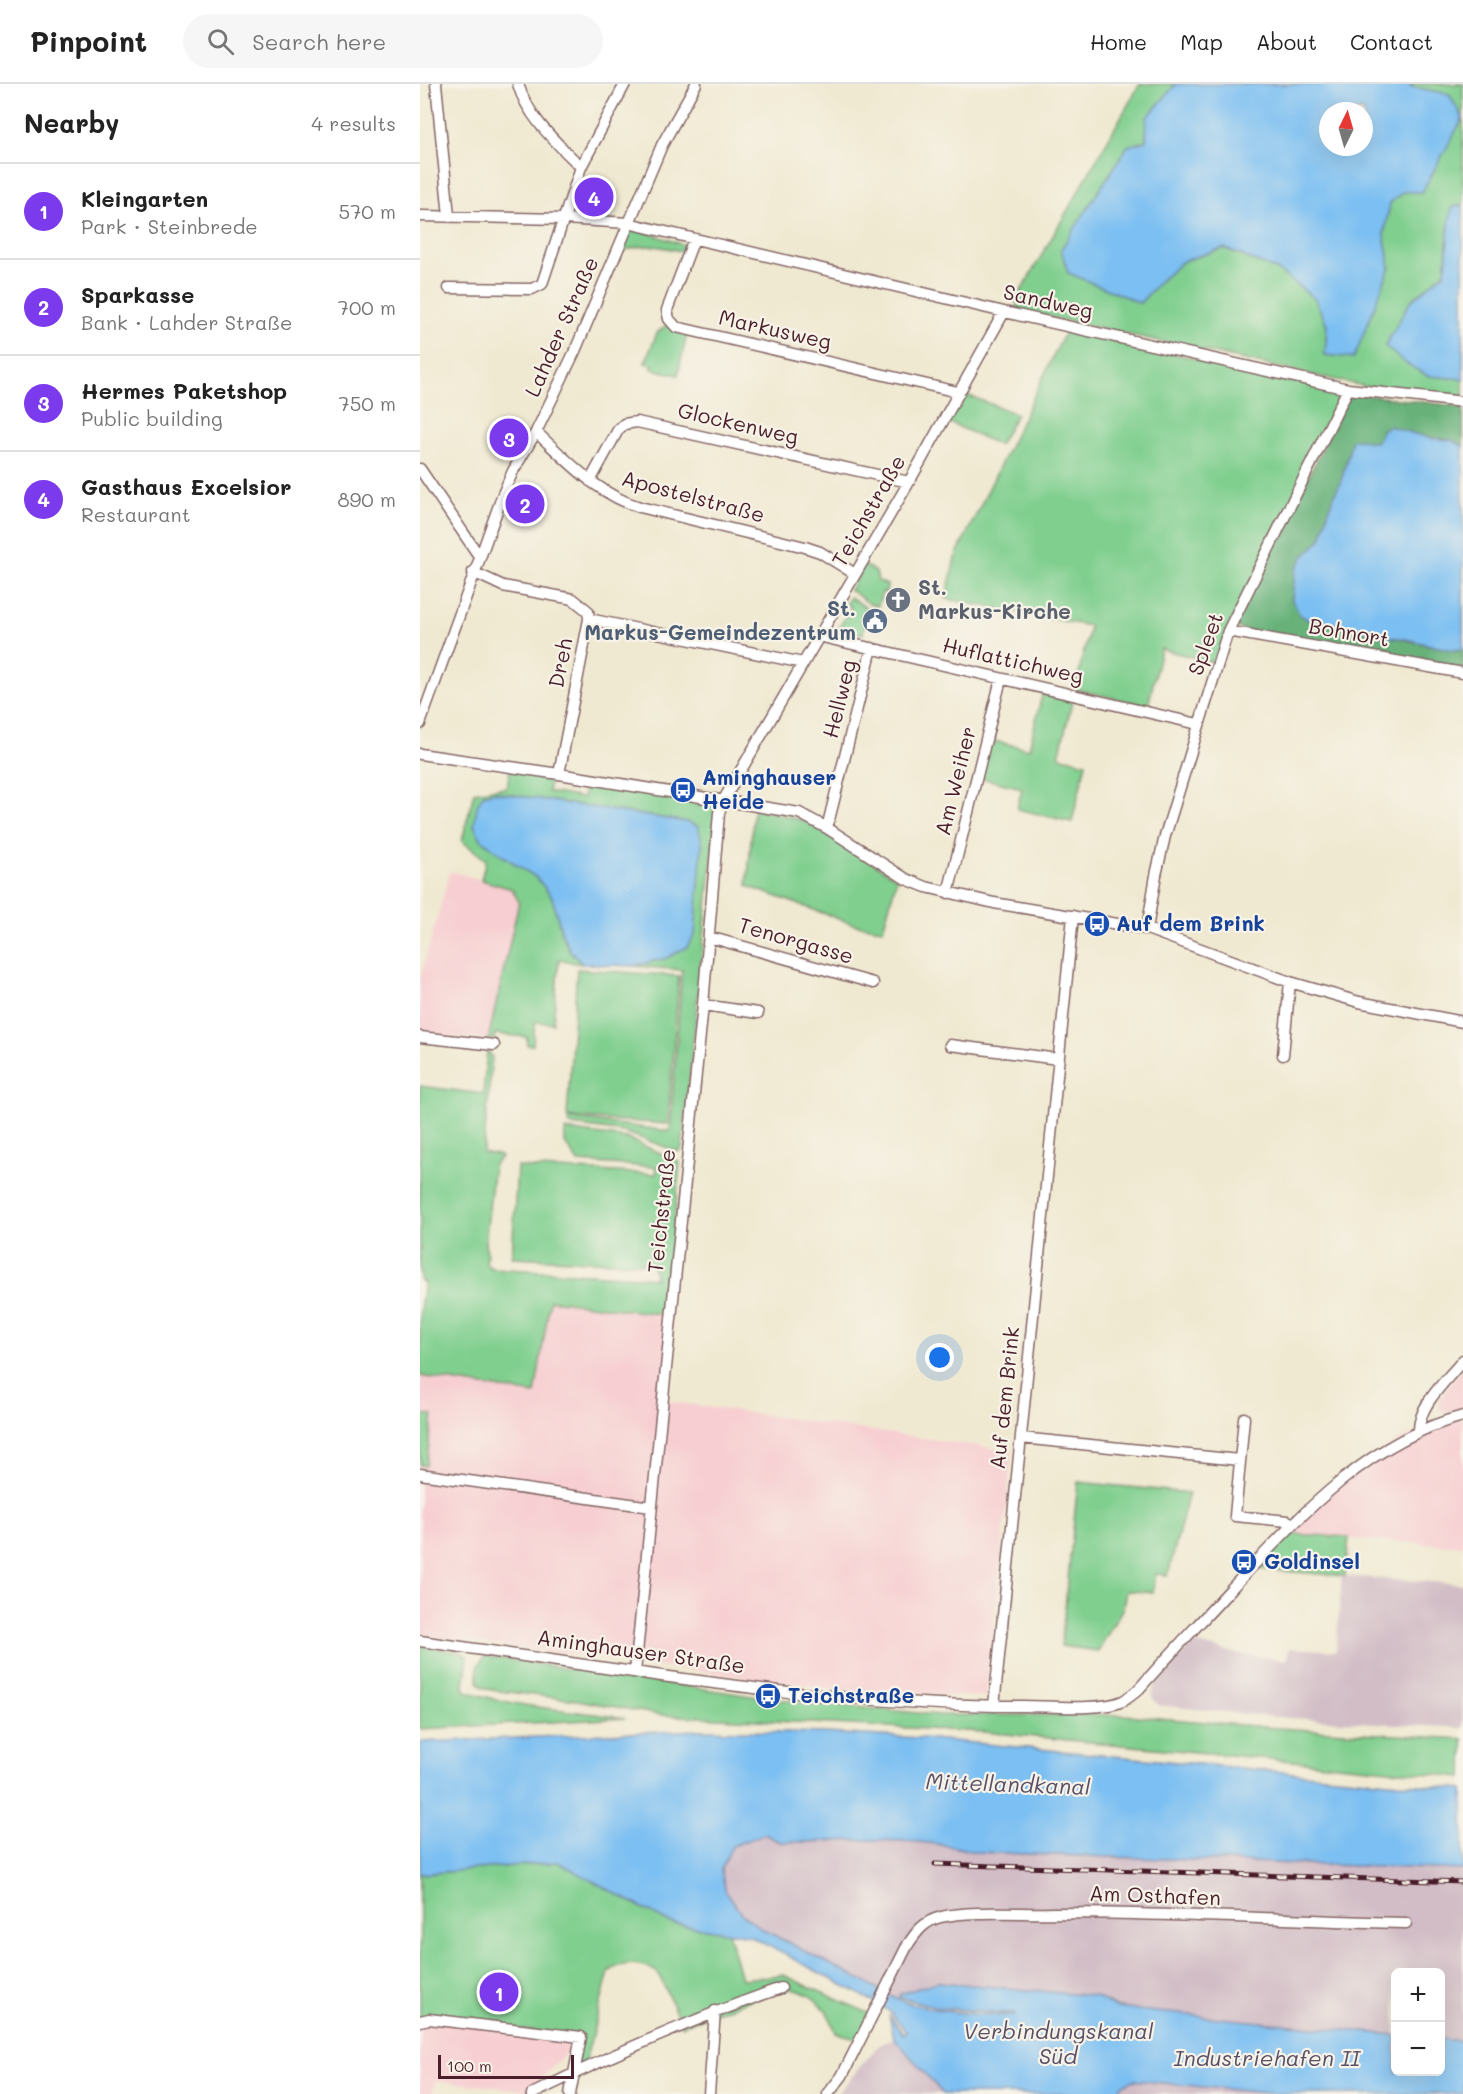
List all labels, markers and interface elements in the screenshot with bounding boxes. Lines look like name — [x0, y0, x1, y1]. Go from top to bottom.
search box — [183, 14, 603, 68]
text: Pinpoint — [30, 23, 147, 59]
icon: search — [204, 25, 237, 58]
text: Search here — [252, 27, 386, 56]
text: Home — [1090, 28, 1147, 55]
text: Map — [1180, 28, 1223, 55]
text: About — [1256, 28, 1317, 55]
text: Contact — [1350, 28, 1433, 55]
north arrow — [1319, 102, 1373, 156]
text: Nearby — [24, 106, 119, 140]
text: 4 results — [311, 110, 396, 136]
pin: 4 — [574, 174, 614, 220]
text: Kleingarten — [81, 184, 208, 213]
text: 1 — [39, 198, 48, 224]
text: 570 m — [339, 198, 396, 224]
text: Park · Steinbrede — [81, 213, 258, 239]
street label: Lahder Straße — [518, 252, 604, 401]
street label: Sandweg — [1001, 277, 1096, 324]
text: Sparkasse — [81, 280, 194, 309]
text: 2 — [38, 294, 49, 320]
text: 700 m — [338, 294, 396, 320]
street label: Markusweg — [716, 302, 834, 355]
text: Bank · Lahder Straße — [81, 309, 292, 335]
text: Hermes Paketshop — [81, 376, 287, 405]
text: 3 — [38, 390, 50, 416]
text: 750 m — [339, 390, 396, 416]
street label: Glockenweg — [675, 396, 801, 450]
text: Public building — [81, 405, 223, 431]
pin: 3 — [490, 416, 529, 460]
street label: Teichstraße — [825, 450, 911, 571]
street label: Apostelstraße — [619, 463, 768, 528]
text: Gasthaus Excelsior — [81, 472, 291, 501]
pin: 2 — [506, 482, 544, 526]
text: 4 — [37, 486, 50, 512]
text: 890 m — [337, 486, 396, 512]
text: Restaurant — [81, 501, 191, 527]
place label: St. Markus-Kirche — [918, 573, 1071, 624]
church icon: St. Markus-Kirche — [883, 585, 913, 615]
place label: St. Markus-Gemeindezentrum — [584, 594, 856, 645]
public building icon: St. Markus-Gemeindezentrum — [860, 606, 890, 636]
street label: Spleet — [1181, 608, 1228, 679]
street label: Bohnort — [1307, 611, 1392, 652]
street label: Huflattichweg — [940, 630, 1086, 689]
street label: Dreh — [542, 636, 578, 690]
street label: Hellweg — [816, 657, 861, 741]
street label: Am Weiher — [928, 723, 981, 838]
place label: Aminghauser Heide — [702, 763, 836, 814]
bus stop icon: Aminghauser Heide — [668, 775, 698, 805]
bus stop icon: Auf dem Brink — [1082, 909, 1112, 939]
place label: Auf dem Brink — [1116, 909, 1265, 936]
street label: Tenorgasse — [736, 910, 857, 969]
street label: Teichstraße — [641, 1147, 680, 1274]
street label: Auf dem Brink — [983, 1325, 1024, 1471]
your location — [925, 1343, 954, 1372]
bus stop icon: Goldinsel — [1229, 1547, 1259, 1577]
place label: Goldinsel — [1264, 1547, 1360, 1574]
street label: Aminghauser Straße — [536, 1623, 747, 1678]
bus stop icon: Teichstraße — [753, 1681, 783, 1711]
place label: Teichstraße — [788, 1681, 914, 1708]
water label: Mittellandkanal — [925, 1766, 1091, 1801]
street label: Am Osthafen — [1089, 1879, 1221, 1910]
map controls — [1391, 1968, 1445, 2076]
button: + — [1391, 1968, 1445, 2022]
pin: 1 — [480, 1970, 518, 2014]
water label: Verbindungskanal Süd — [963, 2016, 1154, 2070]
button: − — [1391, 2022, 1445, 2076]
water label: Industriehafen II — [1174, 2043, 1362, 2072]
scale bar — [438, 2052, 574, 2080]
text: 100 m — [447, 2055, 492, 2076]

